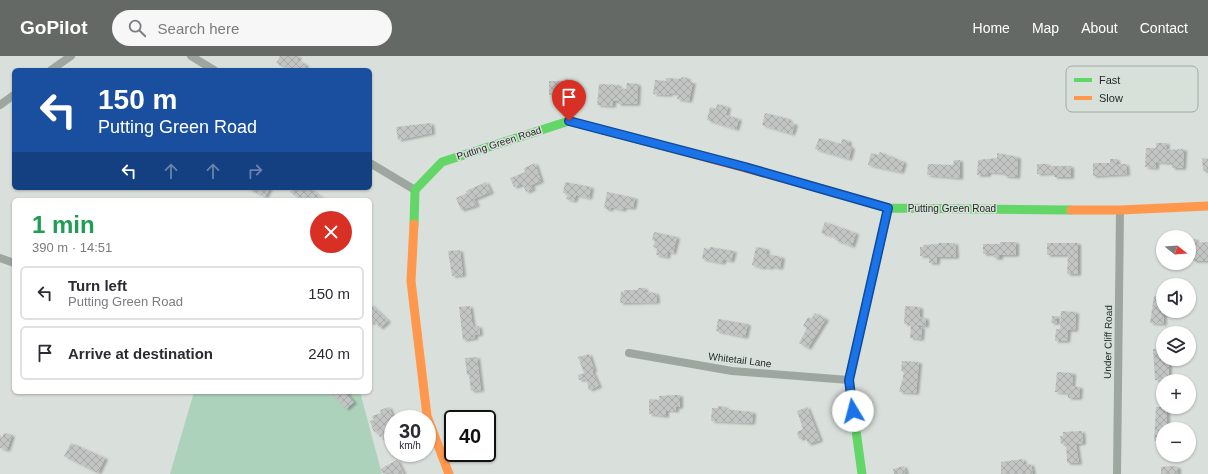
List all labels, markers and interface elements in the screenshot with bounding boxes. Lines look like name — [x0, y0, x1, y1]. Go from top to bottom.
search box — [112, 10, 392, 46]
text: GoPilot — [20, 17, 88, 38]
icon: search — [126, 17, 148, 39]
text: Search here — [158, 20, 239, 37]
text: Home — [973, 20, 1010, 36]
text: Map — [1032, 20, 1059, 36]
text: About — [1081, 20, 1118, 36]
text: Contact — [1140, 20, 1188, 36]
legend — [1066, 66, 1198, 112]
text: Fast — [1099, 74, 1120, 86]
pin — [552, 80, 586, 121]
icon: left — [32, 84, 84, 136]
text: 150 m — [98, 84, 177, 115]
icon: arrive — [558, 86, 580, 108]
text: Slow — [1099, 92, 1123, 104]
text: Putting Green Road — [98, 117, 257, 137]
street label: Putting Green Road — [455, 124, 543, 162]
icon: left — [118, 160, 140, 182]
icon: ahead — [160, 160, 182, 182]
icon: ahead — [202, 160, 224, 182]
icon: right — [244, 160, 266, 182]
street label: Putting Green Road — [908, 203, 996, 214]
text: 1 min — [32, 211, 95, 238]
button: close — [310, 211, 352, 253]
north arrow — [1156, 230, 1196, 270]
map controls — [1156, 230, 1196, 462]
text: 390 m · 14:51 — [32, 240, 112, 255]
text: Turn left — [68, 277, 127, 294]
button: sound — [1156, 278, 1196, 318]
icon: left — [34, 282, 56, 304]
text: 150 m — [308, 285, 350, 302]
text: Putting Green Road — [68, 294, 183, 309]
street label: Under Cliff Road — [1102, 305, 1114, 379]
button: layers — [1156, 326, 1196, 366]
icon: arrive — [34, 342, 56, 364]
text: Arrive at destination — [68, 345, 213, 362]
text: 240 m — [308, 345, 350, 362]
street label: Whitetail Lane — [708, 351, 773, 369]
button: + — [1156, 374, 1196, 414]
position arrow — [832, 390, 874, 432]
speed limit sign: 40 — [444, 410, 496, 462]
text: 30 — [399, 420, 421, 442]
button: − — [1156, 422, 1196, 462]
text: km/h — [399, 440, 421, 451]

